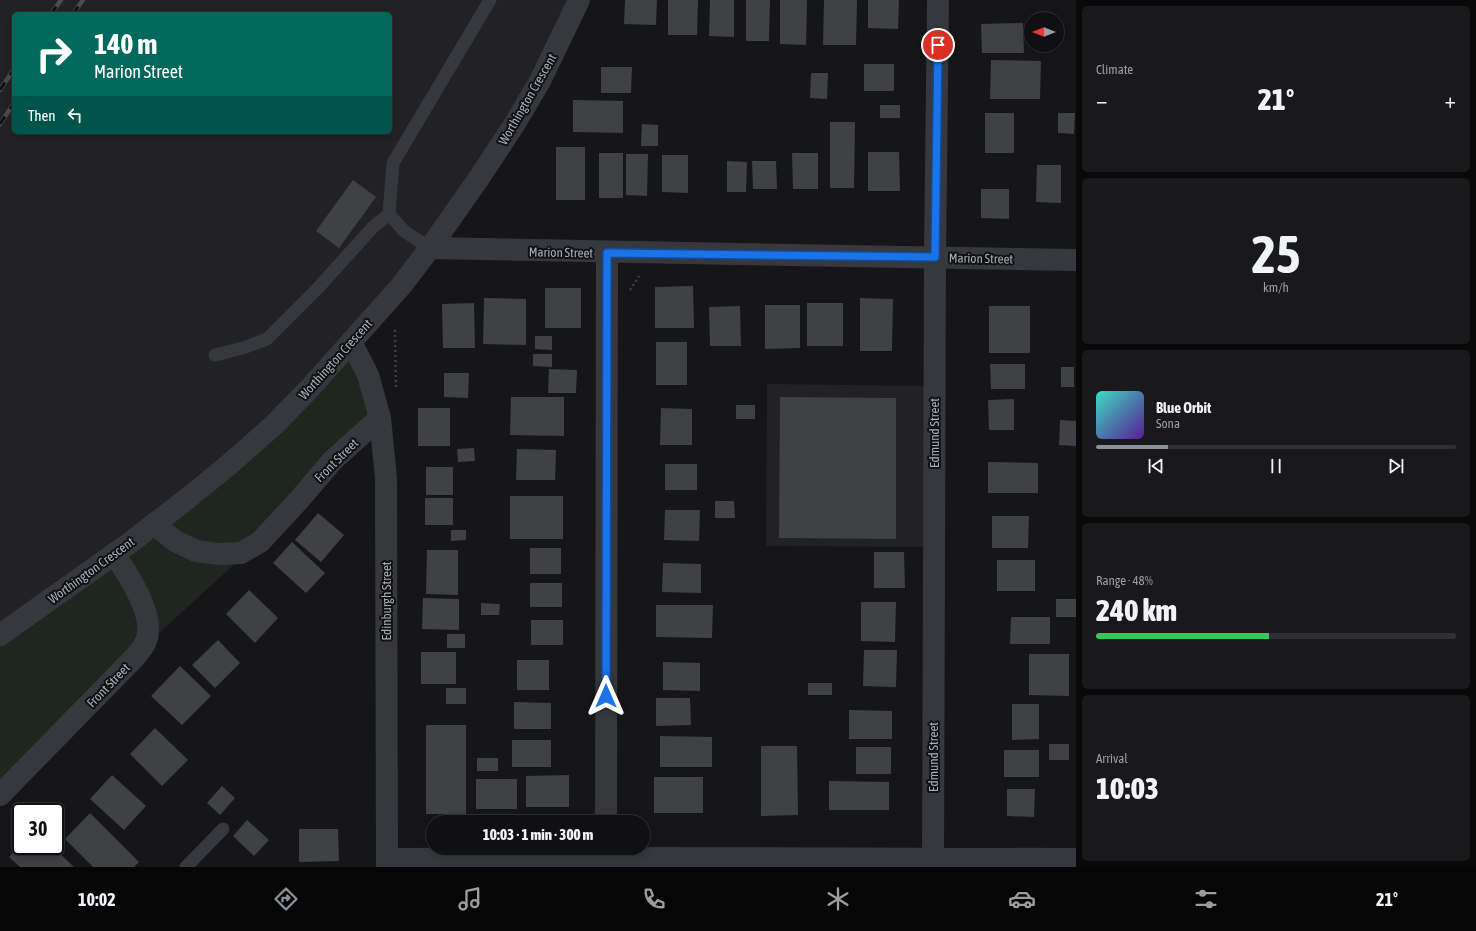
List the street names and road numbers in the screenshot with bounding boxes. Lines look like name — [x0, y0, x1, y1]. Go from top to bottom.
street label: Worthington Crescent — [495, 51, 560, 147]
street label: Marion Street — [529, 244, 594, 261]
street label: Marion Street — [949, 250, 1014, 267]
street label: Worthington Crescent — [295, 316, 375, 402]
street label: Edmund Street — [927, 398, 942, 468]
street label: Front Street — [312, 435, 361, 485]
street label: Worthington Crescent — [45, 534, 137, 607]
street label: Edinburgh Street — [379, 561, 394, 641]
street label: Front Street — [84, 660, 133, 710]
street label: Edmund Street — [926, 722, 941, 792]

